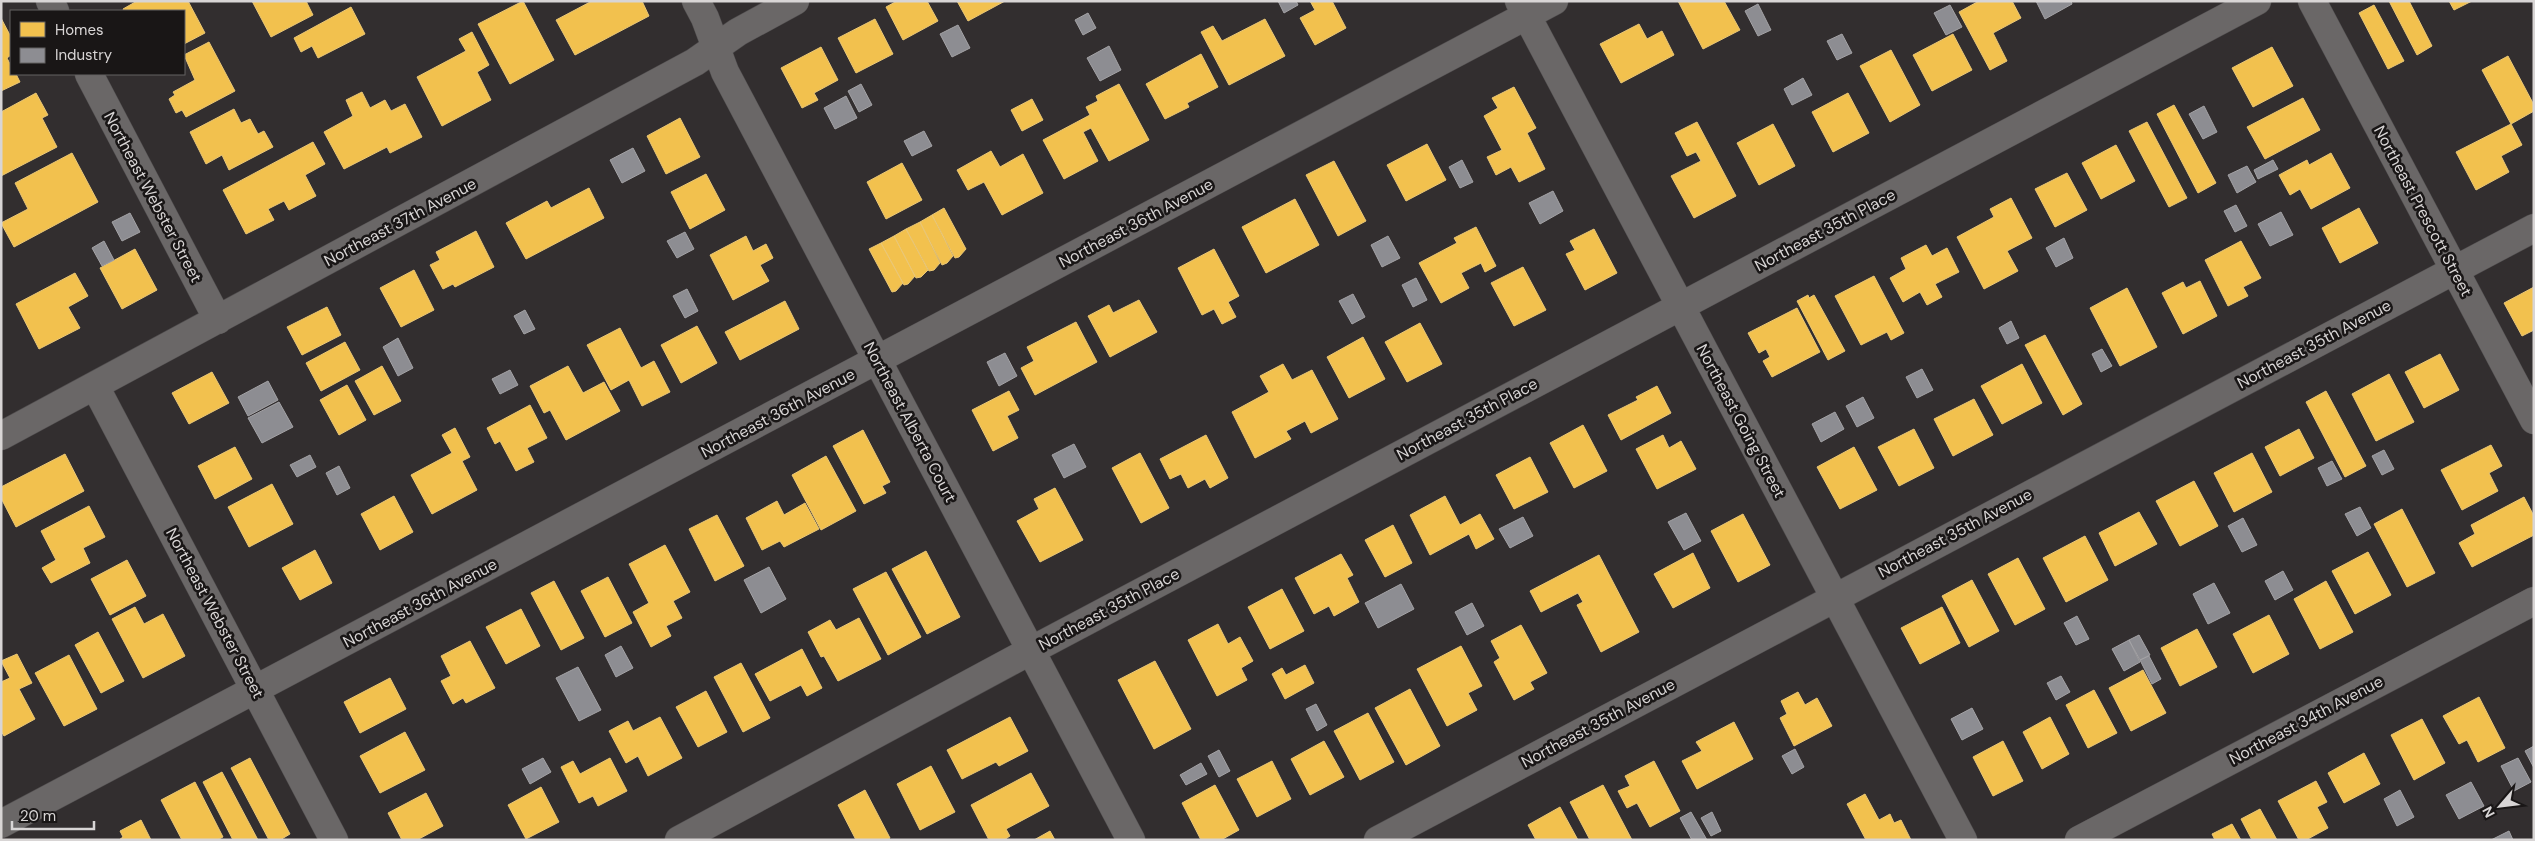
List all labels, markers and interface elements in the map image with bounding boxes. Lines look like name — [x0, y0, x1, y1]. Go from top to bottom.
legend — [10, 10, 185, 75]
text: Homes — [55, 20, 104, 40]
text: Industry — [55, 45, 113, 65]
street label: Northeast Webster Street — [99, 108, 207, 286]
street label: Northeast Prescott Street — [2369, 122, 2477, 300]
street label: Northeast 37th Avenue — [320, 173, 480, 271]
street label: Northeast 36th Avenue — [1055, 173, 1217, 273]
street label: Northeast 35th Place — [1751, 184, 1899, 276]
street label: Northeast 35th Avenue — [2233, 295, 2395, 393]
street label: Northeast Alberta Court — [859, 338, 961, 506]
street label: Northeast Going Street — [1692, 341, 1790, 501]
street label: Northeast 36th Avenue — [697, 363, 859, 463]
street label: Northeast 35th Place — [1393, 373, 1541, 465]
street label: Northeast 35th Avenue — [1874, 484, 2036, 582]
street label: Northeast Webster Street — [161, 524, 269, 702]
street label: Northeast 36th Avenue — [339, 553, 501, 653]
street label: Northeast 35th Place — [1035, 563, 1183, 655]
street label: Northeast 34th Avenue — [2225, 671, 2387, 769]
street label: Northeast 35th Avenue — [1517, 674, 1679, 772]
north arrow — [2475, 781, 2525, 831]
scale bar — [12, 798, 95, 830]
text: N — [2478, 803, 2499, 821]
text: 20 m — [20, 806, 56, 826]

